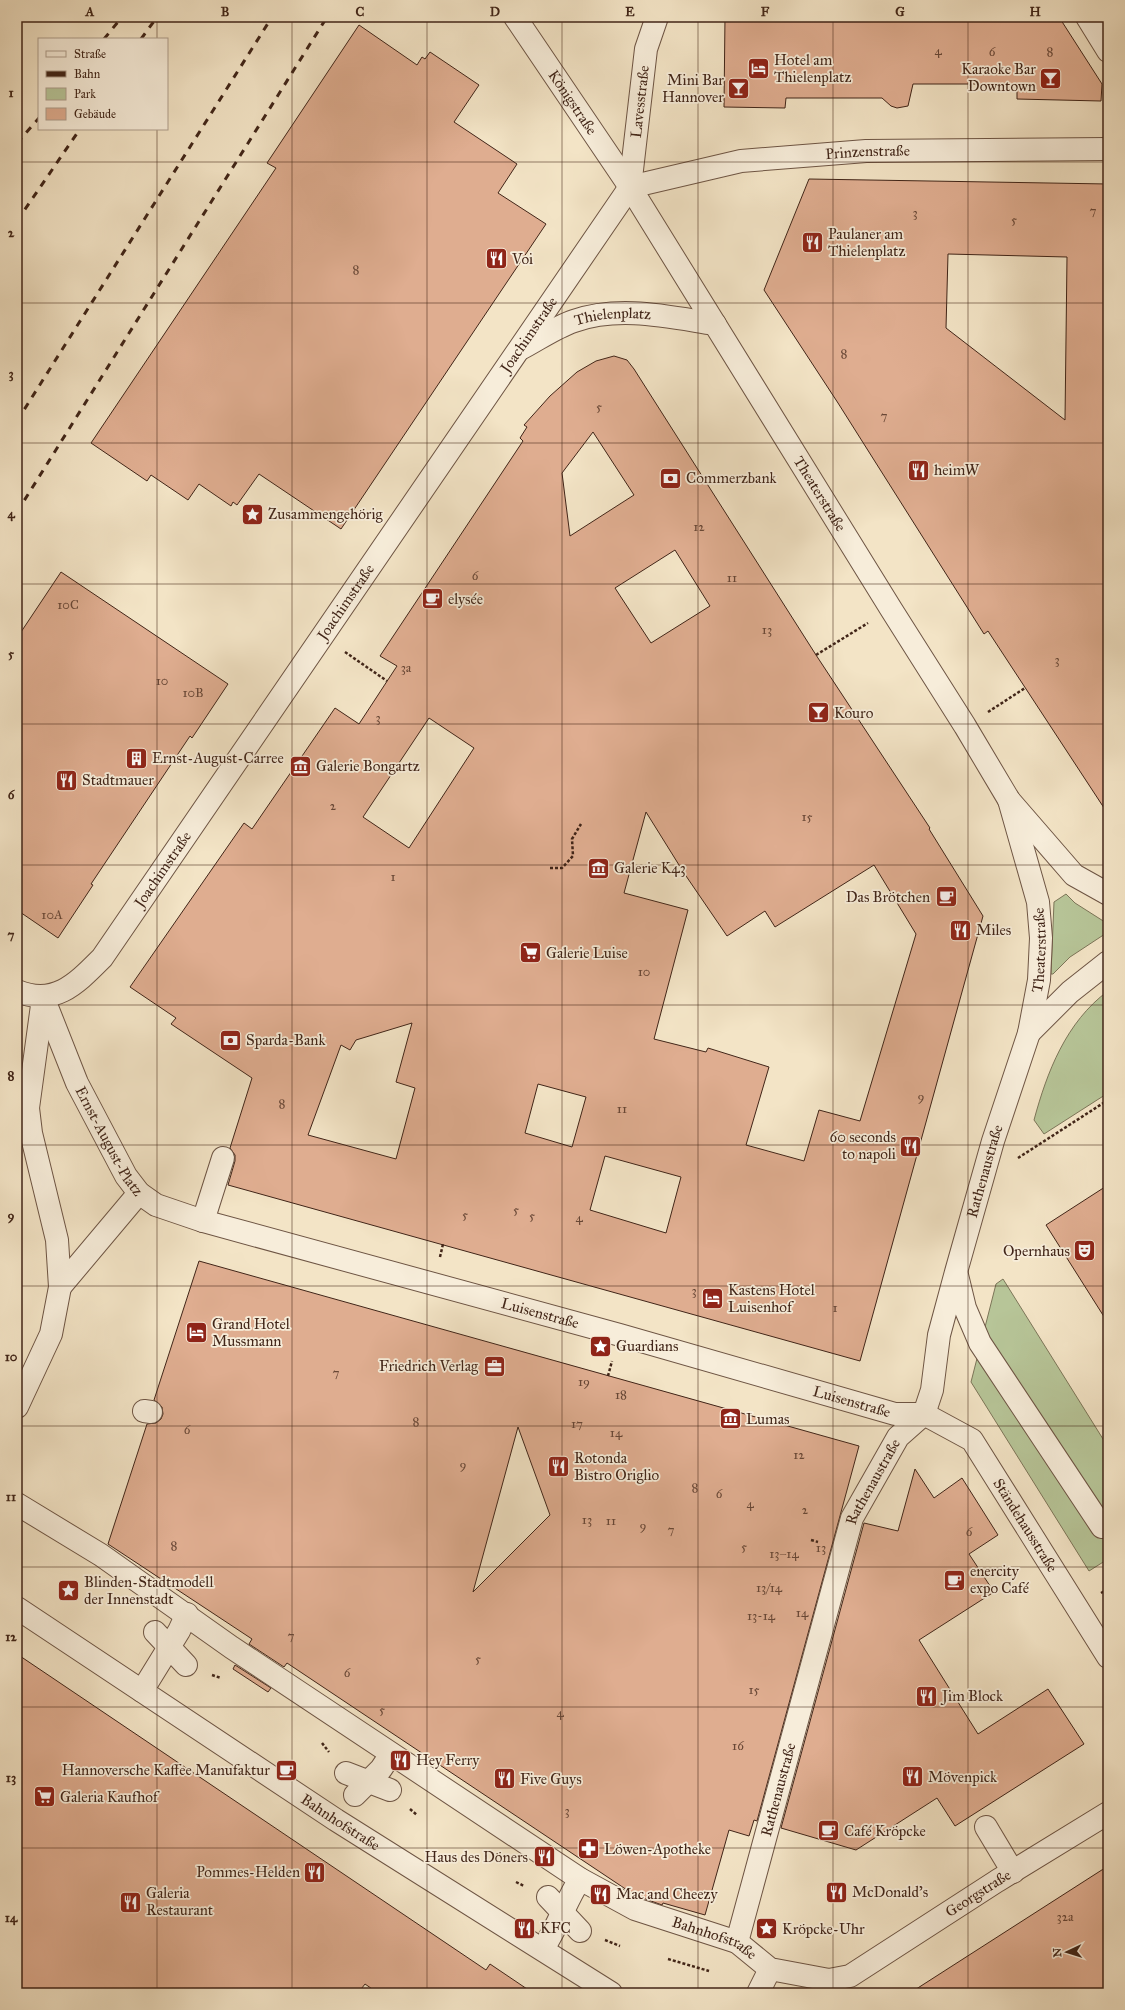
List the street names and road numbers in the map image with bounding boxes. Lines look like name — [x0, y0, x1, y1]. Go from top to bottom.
street label: Lavesstraße — [627, 64, 653, 139]
street label: Königstraße — [544, 67, 601, 138]
street label: Prinzenstraße — [825, 142, 910, 163]
street label: Joachimstraße — [495, 293, 561, 378]
street label: Thielenplatz — [572, 304, 652, 329]
street label: Theaterstraße — [790, 453, 850, 535]
street label: Joachimstraße — [312, 561, 378, 646]
street label: Joachimstraße — [129, 828, 195, 913]
street label: Theaterstraße — [1028, 907, 1050, 994]
street label: Ernst-August-Platz — [71, 1083, 147, 1200]
street label: Rathenaustraße — [963, 1122, 1007, 1220]
street label: Luisenstraße — [499, 1294, 581, 1332]
street label: Luisenstraße — [811, 1382, 893, 1421]
street label: Rathenaustraße — [842, 1436, 904, 1526]
street label: Ständehausstraße — [989, 1475, 1061, 1575]
street label: Rathenaustraße — [757, 1741, 800, 1838]
street label: Bahnhofstraße — [297, 1790, 383, 1854]
street label: Georgstraße — [942, 1866, 1014, 1921]
street label: Bahnhofstraße — [670, 1913, 760, 1963]

